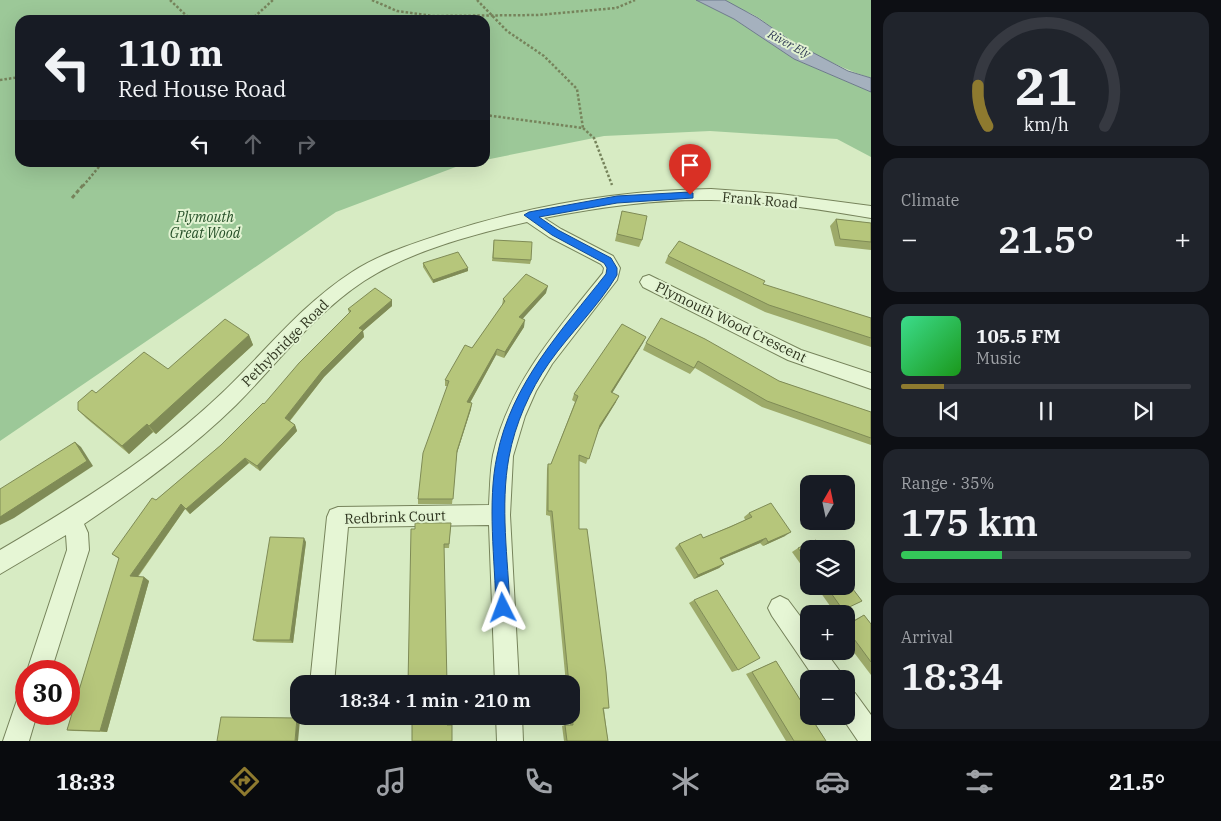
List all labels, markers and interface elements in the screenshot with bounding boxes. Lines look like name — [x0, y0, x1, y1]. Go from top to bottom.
water label: River Ely — [765, 26, 814, 62]
text: 110 m — [118, 30, 223, 76]
icon: left — [35, 35, 100, 100]
text: 21 — [1015, 52, 1077, 119]
text: Red House Road — [118, 74, 286, 103]
text: km/h — [1023, 113, 1069, 136]
icon: left — [186, 130, 214, 158]
icon: ahead — [239, 130, 267, 158]
icon: right — [292, 130, 320, 158]
pin — [669, 144, 711, 195]
icon: arrive — [676, 151, 704, 179]
street label: Frank Road — [721, 188, 799, 212]
text: Climate — [901, 190, 959, 210]
park label: Plymouth Great Wood — [170, 208, 241, 242]
text: 21.5° — [998, 214, 1094, 263]
text: − — [901, 220, 918, 257]
text: + — [1174, 220, 1191, 257]
street label: Plymouth Wood Crescent — [652, 278, 810, 366]
street label: Pethybridge Road — [238, 295, 333, 390]
text: 105.5 FM — [976, 324, 1061, 348]
text: Music — [976, 348, 1021, 368]
icon: previous — [935, 397, 963, 425]
icon: pause — [1032, 397, 1060, 425]
icon: next — [1129, 397, 1157, 425]
text: Range · 35% — [901, 473, 994, 493]
north arrow — [800, 475, 855, 530]
map controls — [800, 475, 855, 725]
text: 175 km — [901, 497, 1038, 546]
street label: Redbrink Court — [344, 506, 446, 528]
button: layers — [800, 540, 855, 595]
position arrow — [476, 581, 528, 633]
button: + — [800, 605, 855, 660]
text: Arrival — [901, 627, 953, 647]
text: 18:34 — [901, 651, 1004, 700]
speed limit sign: 30 — [15, 660, 80, 725]
button: − — [800, 670, 855, 725]
text: 18:34 · 1 min · 210 m — [339, 688, 531, 712]
icon: directions — [227, 764, 262, 799]
icon: music — [374, 764, 409, 799]
icon: phone — [521, 764, 556, 799]
icon: climate — [668, 764, 703, 799]
icon: car — [815, 764, 850, 799]
icon: filters — [962, 764, 997, 799]
text: 18:33 — [56, 767, 115, 796]
text: 21.5° — [1109, 767, 1165, 796]

